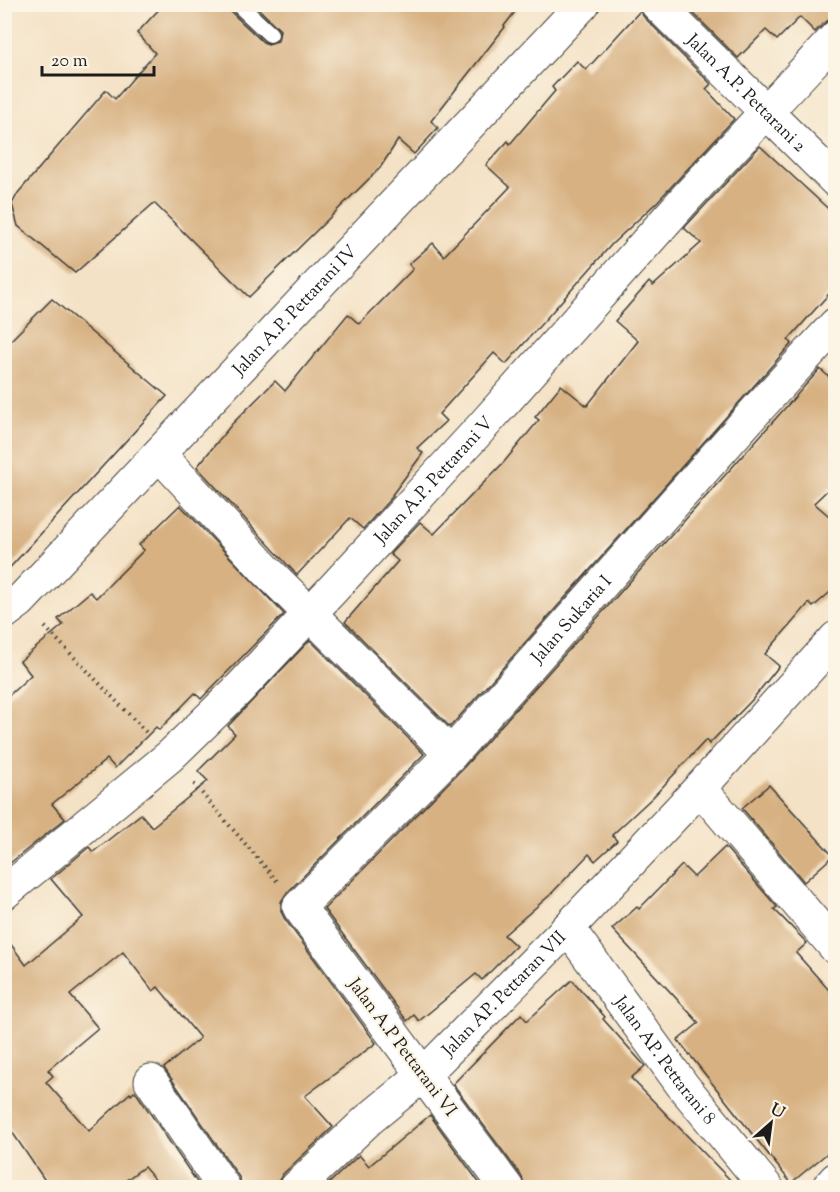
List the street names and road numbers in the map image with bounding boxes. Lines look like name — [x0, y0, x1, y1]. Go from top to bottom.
street label: Jalan A.P. Pettarani 2 — [679, 28, 811, 160]
street label: Jalan A.P. Pettarani IV — [227, 240, 364, 383]
street label: Jalan A.P. Pettarani V — [369, 411, 501, 551]
street label: Jalan Sukaria I — [526, 570, 619, 671]
street label: Jalan AP. Pettaran VII — [436, 926, 573, 1064]
street label: Jalan A.P Pettarani VI — [340, 973, 462, 1123]
street label: Jalan AP. Pettarani 8 — [606, 991, 721, 1131]

